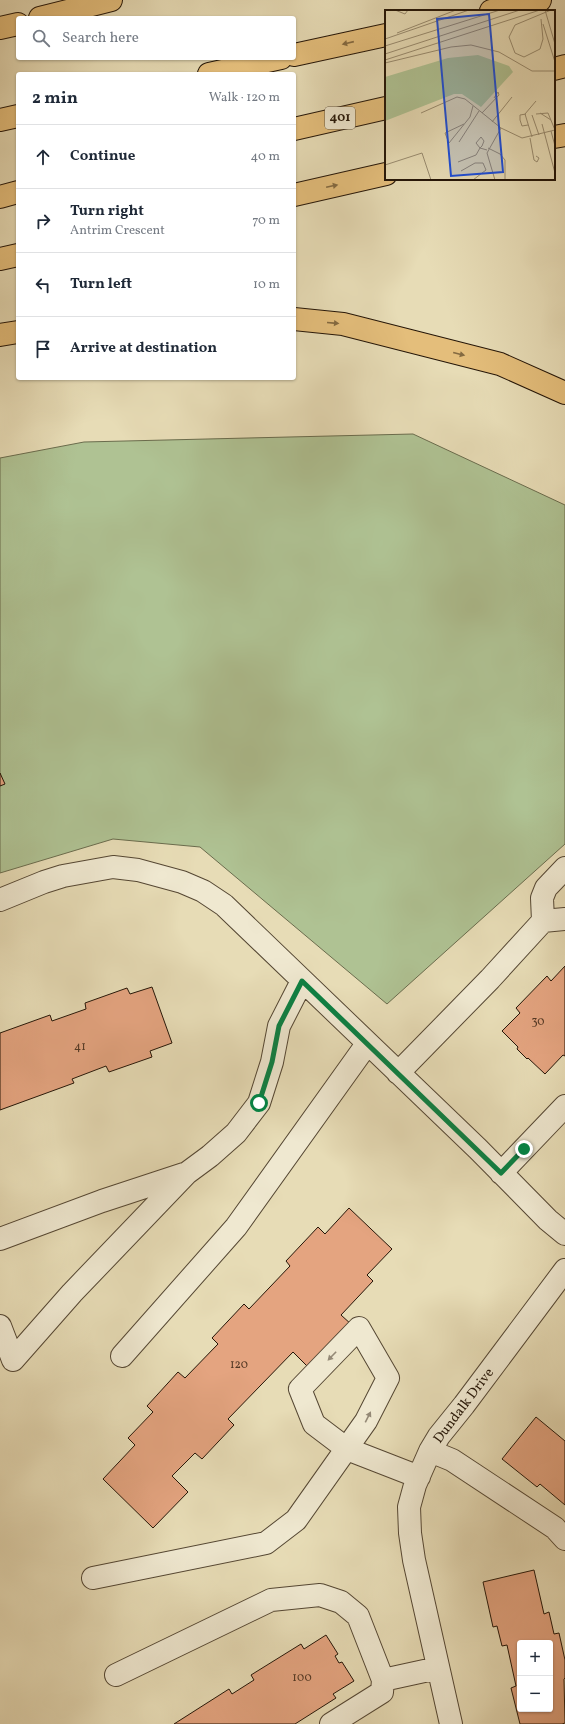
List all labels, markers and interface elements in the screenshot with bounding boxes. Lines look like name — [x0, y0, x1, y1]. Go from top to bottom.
inset map — [385, 10, 555, 180]
search box — [16, 16, 296, 60]
icon: search — [30, 27, 52, 49]
text: Search here — [62, 28, 139, 49]
one-way arrow — [342, 41, 354, 47]
text: 2 min — [32, 87, 78, 110]
text: Walk · 120 m — [209, 89, 280, 107]
road number: 401 — [325, 107, 355, 129]
icon: ahead — [32, 146, 54, 168]
text: Continue — [70, 146, 135, 167]
text: 40 m — [251, 148, 280, 166]
one-way arrow — [326, 183, 338, 189]
text: Turn right — [70, 201, 144, 222]
icon: right — [32, 210, 54, 232]
text: 70 m — [252, 212, 280, 230]
text: Antrim Crescent — [70, 222, 165, 240]
icon: left — [32, 274, 54, 296]
text: Turn left — [70, 274, 132, 295]
text: 10 m — [253, 276, 280, 294]
one-way arrow — [327, 320, 339, 326]
icon: arrive — [32, 338, 54, 360]
text: Arrive at destination — [70, 338, 217, 359]
one-way arrow — [453, 351, 465, 357]
house number: 30 — [531, 1014, 545, 1030]
house number: 41 — [74, 1039, 86, 1055]
route start — [250, 1094, 268, 1112]
route end — [515, 1140, 533, 1158]
one-way arrow — [327, 1351, 337, 1361]
house number: 120 — [230, 1357, 248, 1373]
street label: Dundalk Drive — [429, 1364, 499, 1448]
one-way arrow — [365, 1411, 372, 1423]
map controls — [517, 1640, 553, 1712]
button: + — [517, 1640, 553, 1676]
house number: 100 — [292, 1670, 312, 1686]
button: − — [517, 1676, 553, 1712]

